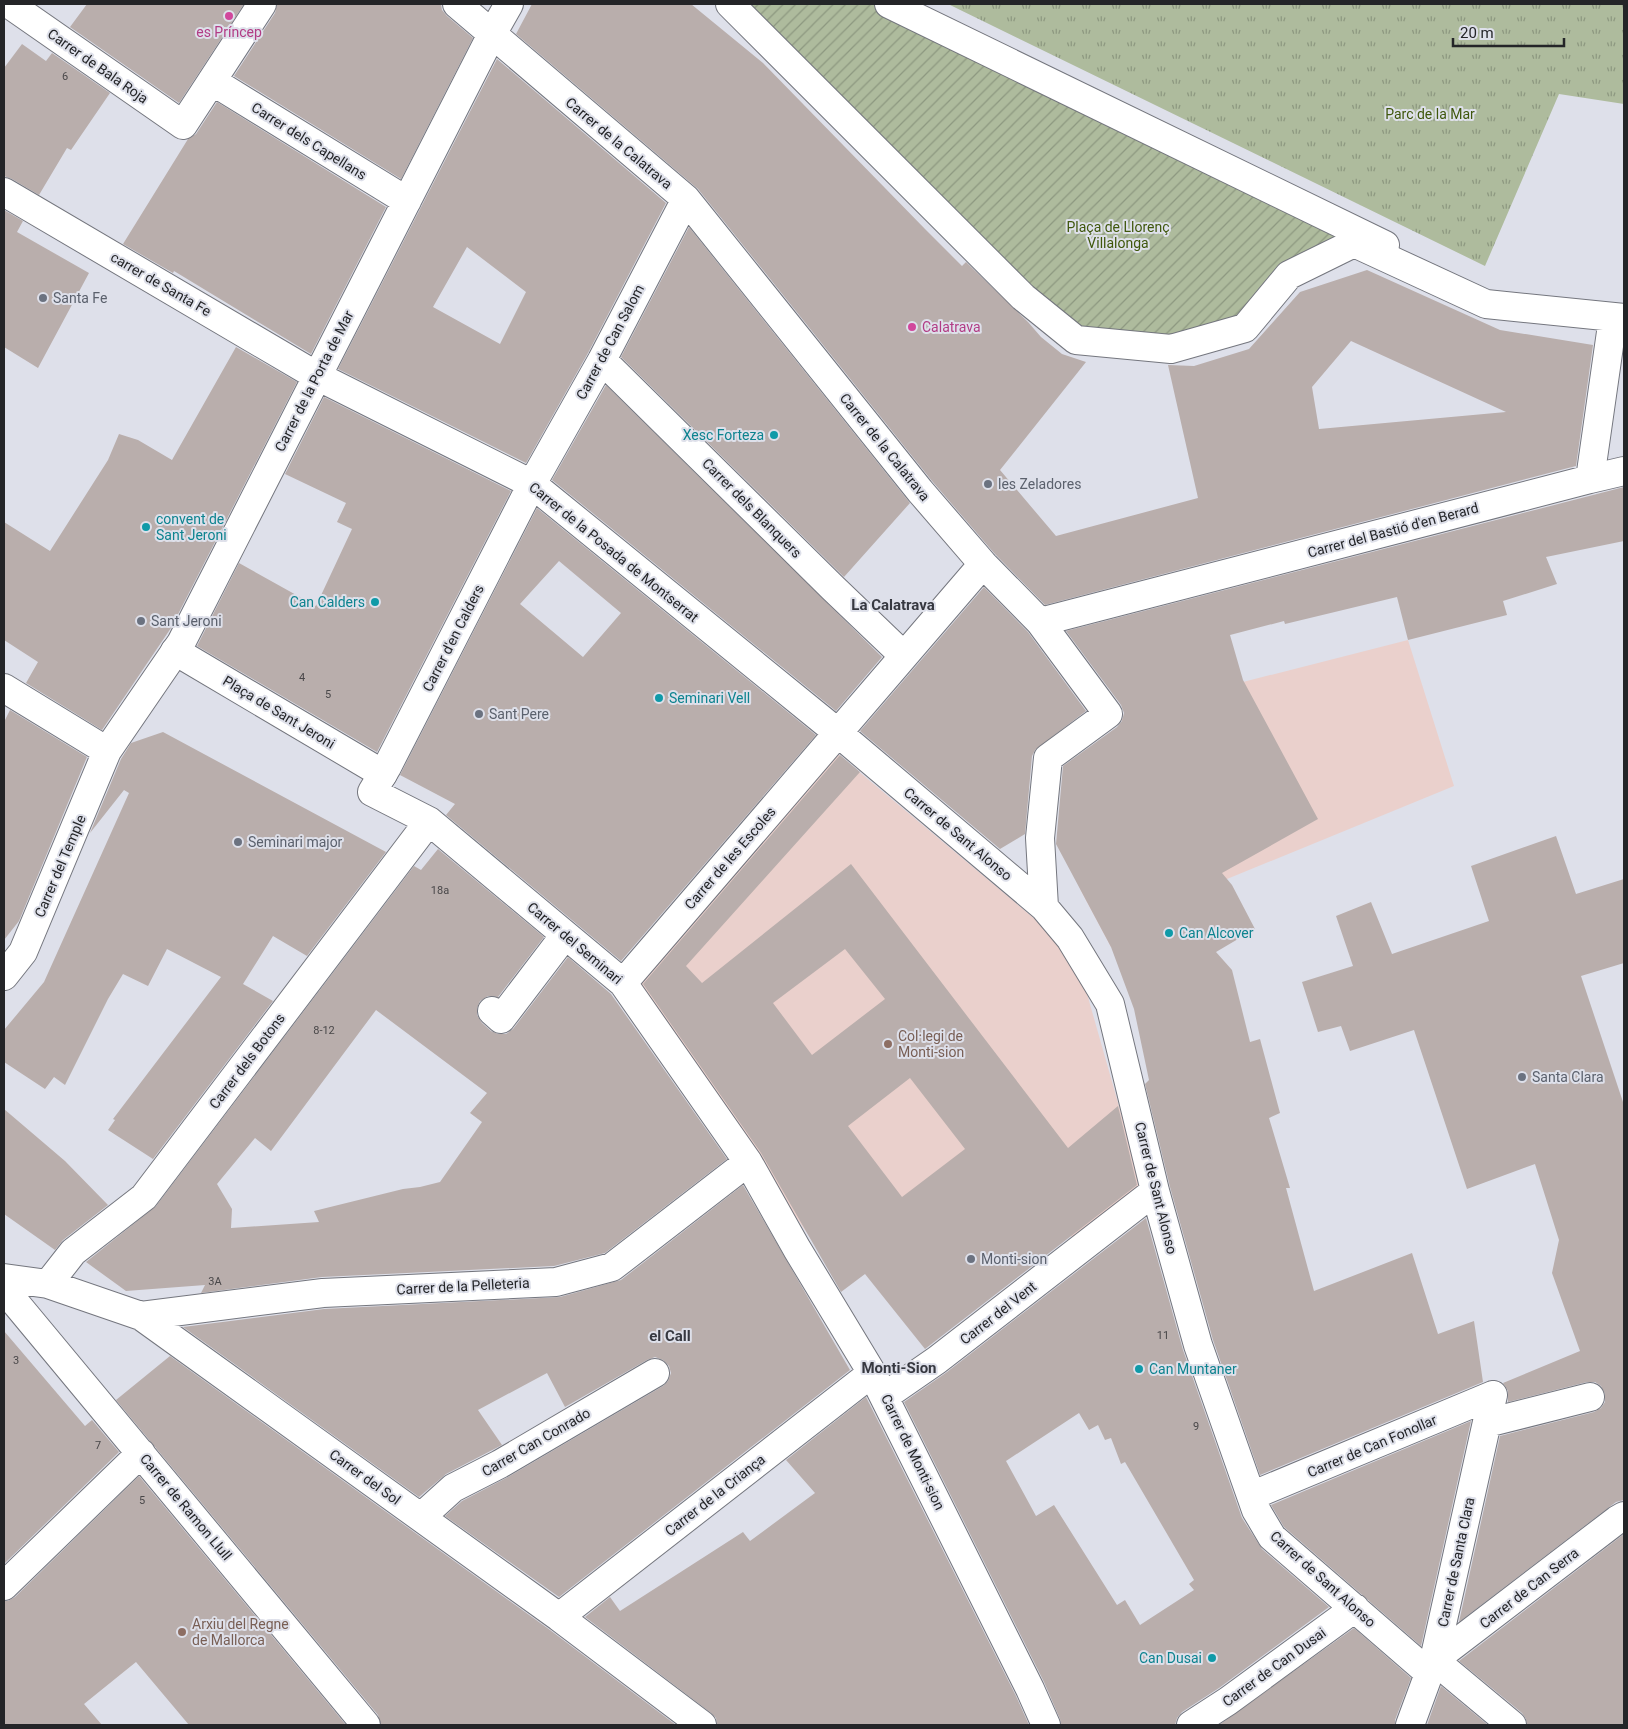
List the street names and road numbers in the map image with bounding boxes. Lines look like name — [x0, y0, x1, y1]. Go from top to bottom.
street label: Carrer de Bala Roja — [45, 25, 151, 107]
street label: Carrer de la Calatrava — [563, 94, 675, 192]
street label: Carrer dels Capellans — [249, 99, 369, 183]
street label: carrer de Santa Fe — [108, 249, 214, 319]
street label: Carrer de Can Salom — [573, 282, 647, 402]
street label: Carrer de la Porta de Mar — [271, 308, 357, 454]
street label: Carrer de la Calatrava — [837, 390, 933, 504]
street label: Carrer dels Blanquers — [699, 455, 805, 561]
street label: Carrer de la Posada de Montserrat — [526, 479, 702, 625]
street label: Carrer del Bastió d'en Berard — [1306, 499, 1480, 561]
street label: Carrer d'en Calders — [419, 582, 487, 694]
street label: Plaça de Sant Jeroni — [220, 672, 338, 752]
street label: Carrer de Sant Alonso — [901, 784, 1015, 884]
street label: Carrer de les Escoles — [681, 803, 779, 913]
street label: Carrer del Temple — [31, 812, 89, 920]
street label: Carrer del Seminari — [524, 899, 626, 987]
street label: Carrer dels Botons — [206, 1010, 288, 1112]
street label: Carrer de Sant Alonso — [1132, 1120, 1180, 1256]
street label: Carrer de la Pelleteria — [396, 1275, 530, 1297]
street label: Carrer del Vent — [957, 1278, 1040, 1348]
street label: Carrer de Monti-sion — [878, 1392, 948, 1512]
street label: Carrer Can Conrado — [479, 1404, 593, 1480]
street label: Carrer de Can Fonollar — [1305, 1411, 1439, 1481]
street label: Carrer del Sol — [326, 1446, 404, 1508]
street label: Carrer de Ramon Llull — [137, 1451, 235, 1563]
street label: Carrer de la Criança — [662, 1451, 768, 1539]
street label: Carrer de Santa Clara — [1434, 1496, 1478, 1628]
street label: Carrer de Sant Alonso — [1267, 1528, 1379, 1630]
street label: Carrer de Can Serra — [1476, 1544, 1582, 1632]
street label: Carrer de Can Dusai — [1219, 1624, 1329, 1710]

